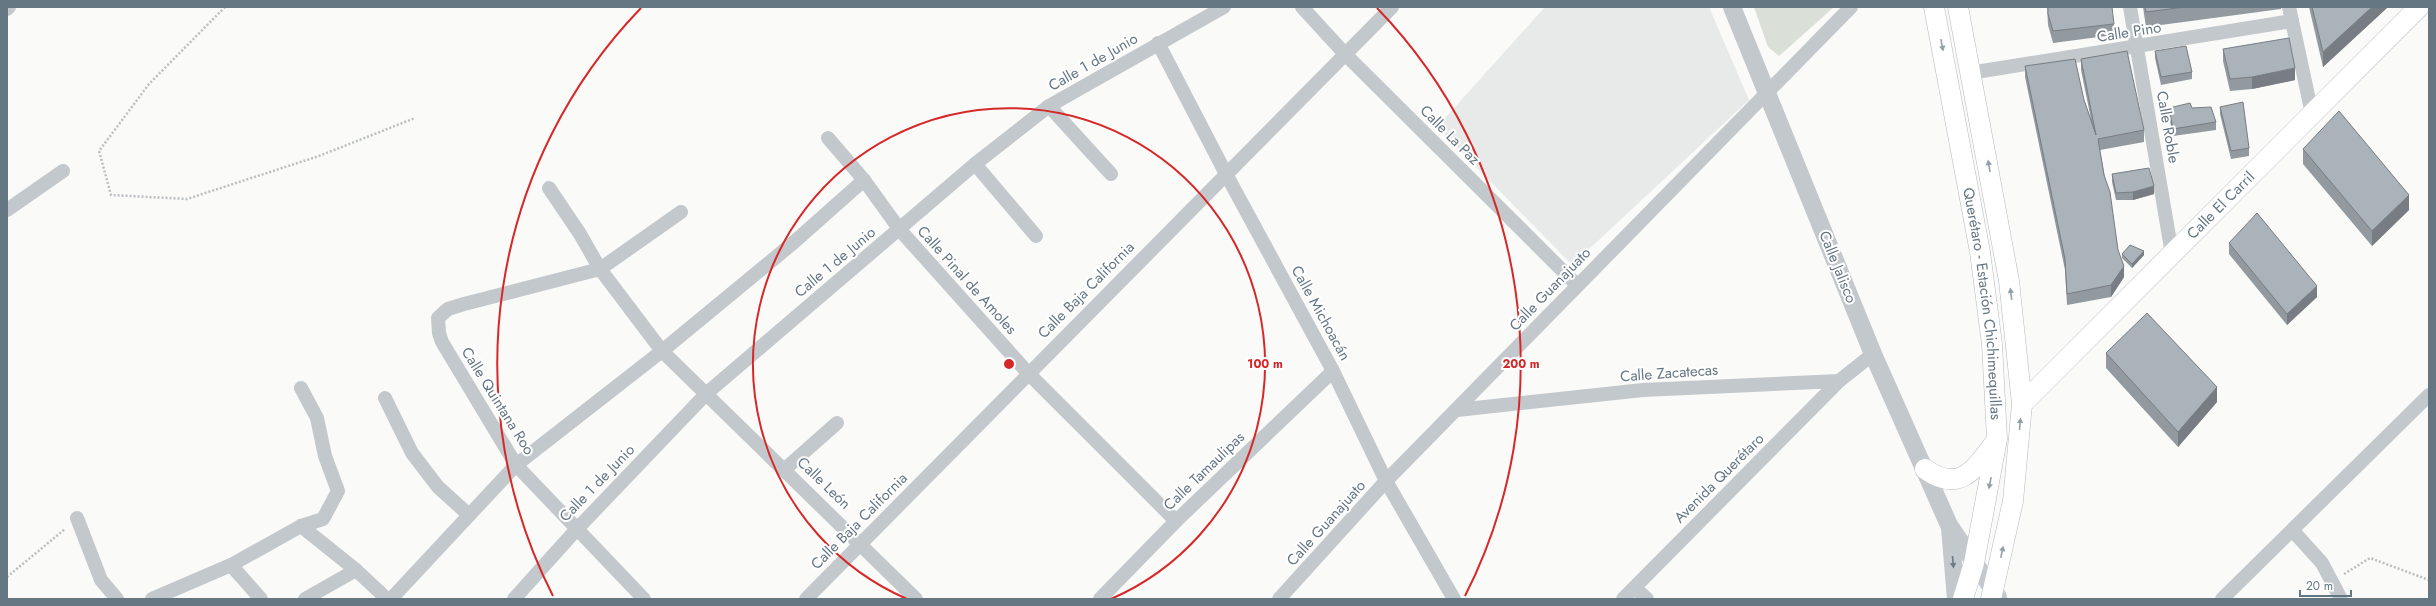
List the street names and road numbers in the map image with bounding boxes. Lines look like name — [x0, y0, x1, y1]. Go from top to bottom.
street label: Calle Pino — [2095, 16, 2163, 48]
street label: Calle 1 de Junio — [1044, 27, 1142, 97]
street label: Calle Roble — [2151, 89, 2185, 165]
street label: Calle La Paz — [1415, 100, 1485, 170]
street label: Calle El Carril — [2182, 166, 2260, 244]
street label: Querétaro - Estación Chichimequillas — [1957, 186, 2007, 420]
street label: Calle 1 de Junio — [790, 221, 880, 303]
street label: Calle Pinal de Amoles — [912, 221, 1022, 339]
street label: Calle Jalisco — [1814, 228, 1862, 306]
street label: Calle Baja California — [1033, 237, 1139, 343]
street label: Calle Guanajuato — [1504, 242, 1596, 336]
street label: Calle Michoacán — [1286, 262, 1356, 364]
street label: Calle Quintana Roo — [456, 343, 540, 459]
street label: Calle Zacatecas — [1619, 359, 1719, 387]
street label: Calle Tamaulipas — [1158, 427, 1250, 515]
street label: Avenida Querétaro — [1669, 428, 1769, 528]
street label: Calle 1 de Junio — [554, 439, 640, 527]
street label: Calle León — [792, 452, 856, 514]
street label: Calle Baja California — [806, 468, 912, 574]
street label: Calle Guanajuato — [1281, 475, 1371, 571]

